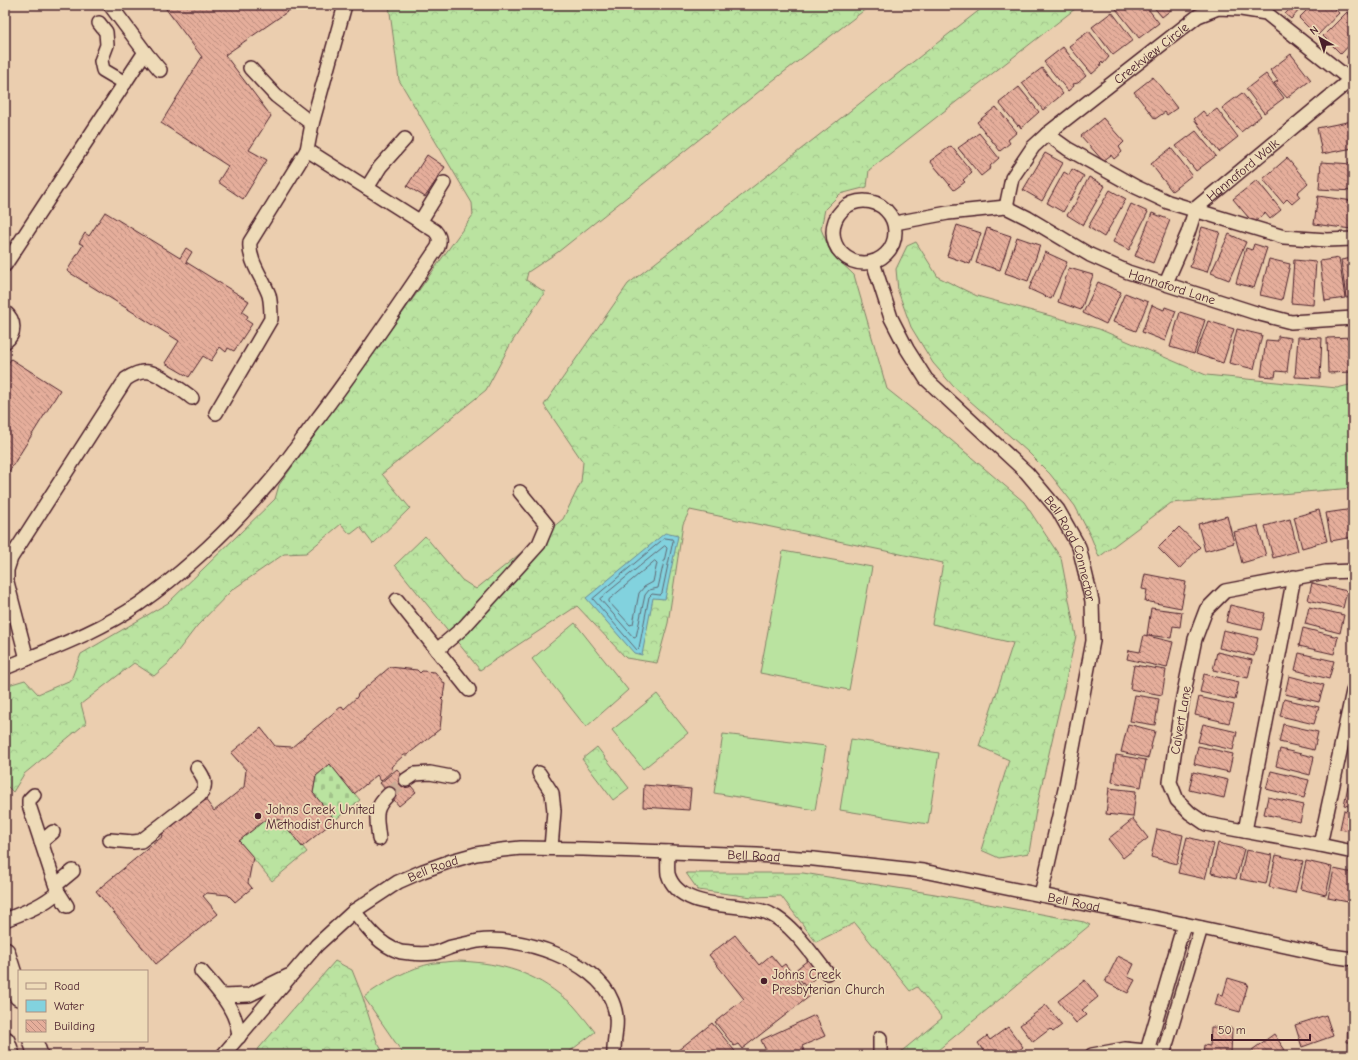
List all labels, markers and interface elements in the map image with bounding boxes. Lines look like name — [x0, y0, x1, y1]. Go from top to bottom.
north arrow — [1300, 18, 1340, 58]
street label: Creekview Circle — [1111, 19, 1192, 87]
text: N — [1307, 23, 1321, 38]
street label: Hannaford Walk — [1203, 135, 1282, 204]
street label: Hannaford Lane — [1127, 266, 1218, 308]
street label: Bell Road Connector — [1041, 493, 1099, 603]
street label: Calvert Lane — [1167, 684, 1194, 755]
place label: Johns Creek United Methodist Church — [266, 802, 375, 832]
marker: Johns Creek United Methodist Church — [253, 811, 263, 821]
street label: Bell Road — [727, 847, 781, 865]
street label: Bell Road — [405, 852, 460, 885]
street label: Bell Road — [1047, 890, 1101, 915]
place label: Johns Creek Presbyterian Church — [772, 967, 885, 997]
legend — [18, 970, 148, 1042]
marker: Johns Creek Presbyterian Church — [759, 976, 769, 986]
text: Road — [54, 979, 80, 993]
text: Water — [54, 999, 84, 1013]
scale bar — [1212, 1016, 1310, 1042]
text: Building — [54, 1019, 95, 1033]
text: 50 m — [1218, 1023, 1246, 1037]

